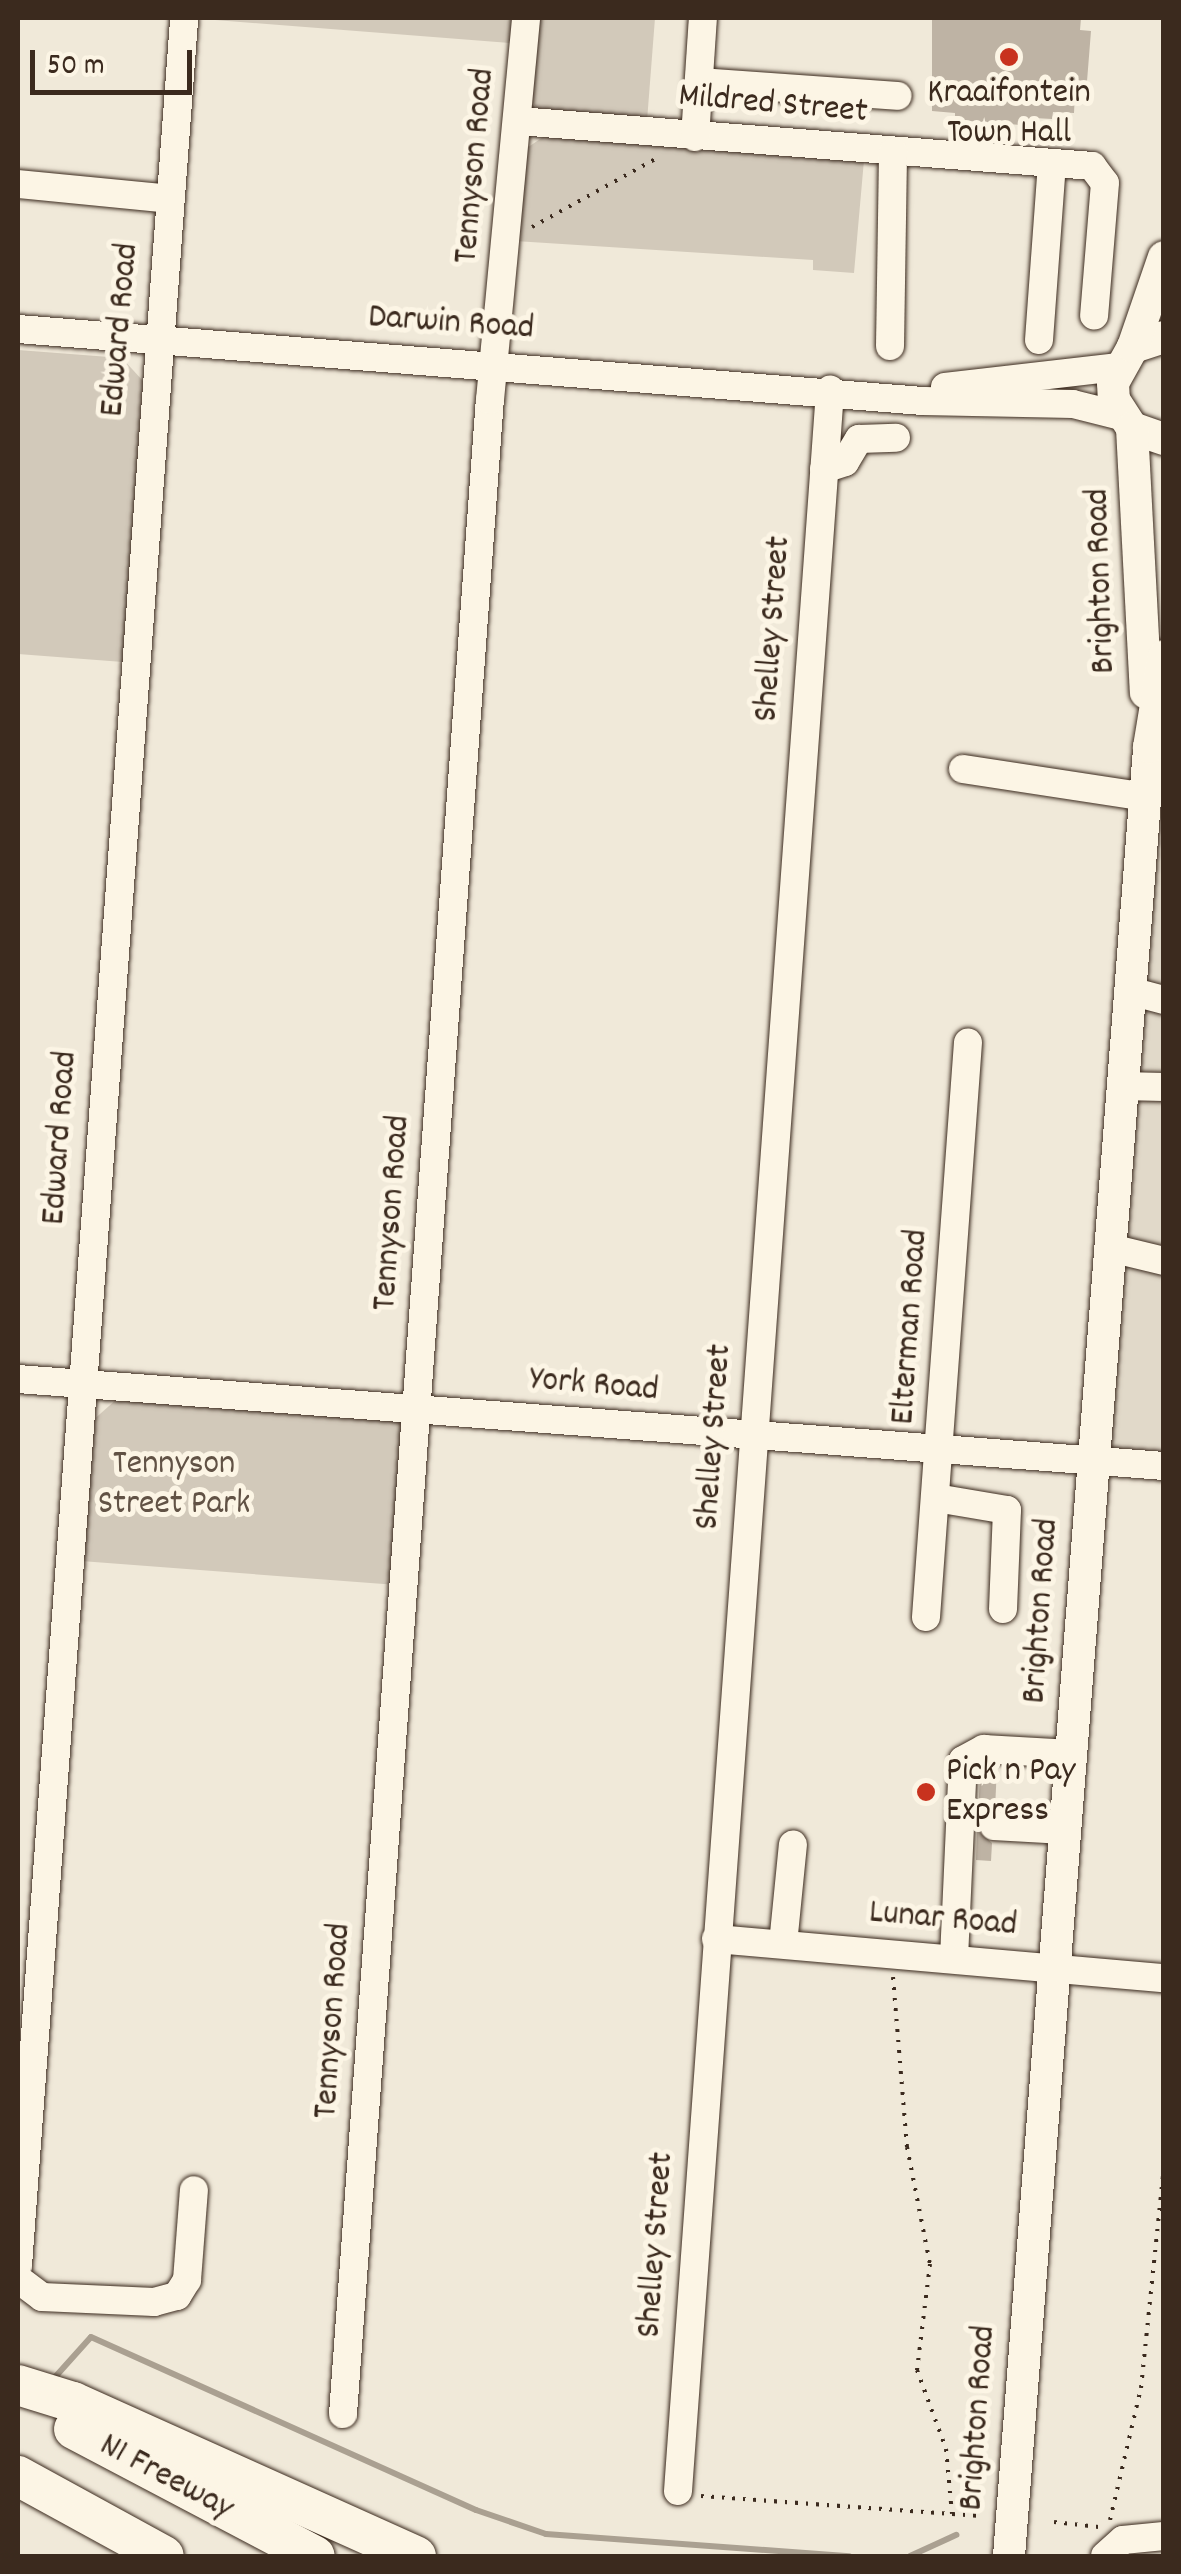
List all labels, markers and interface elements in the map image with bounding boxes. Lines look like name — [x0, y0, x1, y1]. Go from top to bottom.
scale bar — [35, 30, 198, 92]
text: 50 m — [47, 46, 105, 89]
marker: Kraaifontein Town Hall — [998, 46, 1020, 68]
street label: Tennyson Road — [447, 67, 505, 265]
place label: Kraaifontein Town Hall — [927, 73, 1091, 155]
street label: Mildred Street — [677, 76, 869, 134]
street label: Edward Road — [92, 241, 150, 419]
street label: Darwin Road — [367, 297, 535, 351]
street label: Brighton Road — [1078, 488, 1126, 674]
street label: Shelley Street — [747, 535, 801, 723]
street label: Edward Road — [34, 1050, 88, 1226]
street label: Tennyson Road — [365, 1114, 421, 1312]
street label: Elterman Road — [883, 1228, 939, 1426]
street label: Shelley Street — [688, 1343, 742, 1531]
street label: York Road — [528, 1359, 660, 1413]
park label: Tennyson Street Park — [98, 1444, 250, 1526]
street label: Brighton Road — [1015, 1517, 1069, 1705]
place label: Pick n Pay Express — [946, 1751, 1075, 1833]
marker: Pick n Pay Express — [915, 1781, 937, 1803]
street label: Lunar Road — [867, 1893, 1019, 1947]
street label: Tennyson Road — [306, 1922, 362, 2120]
street label: Shelley Street — [630, 2151, 684, 2339]
street label: Brighton Road — [952, 2324, 1006, 2512]
street label: N1 Freeway — [92, 2425, 240, 2531]

